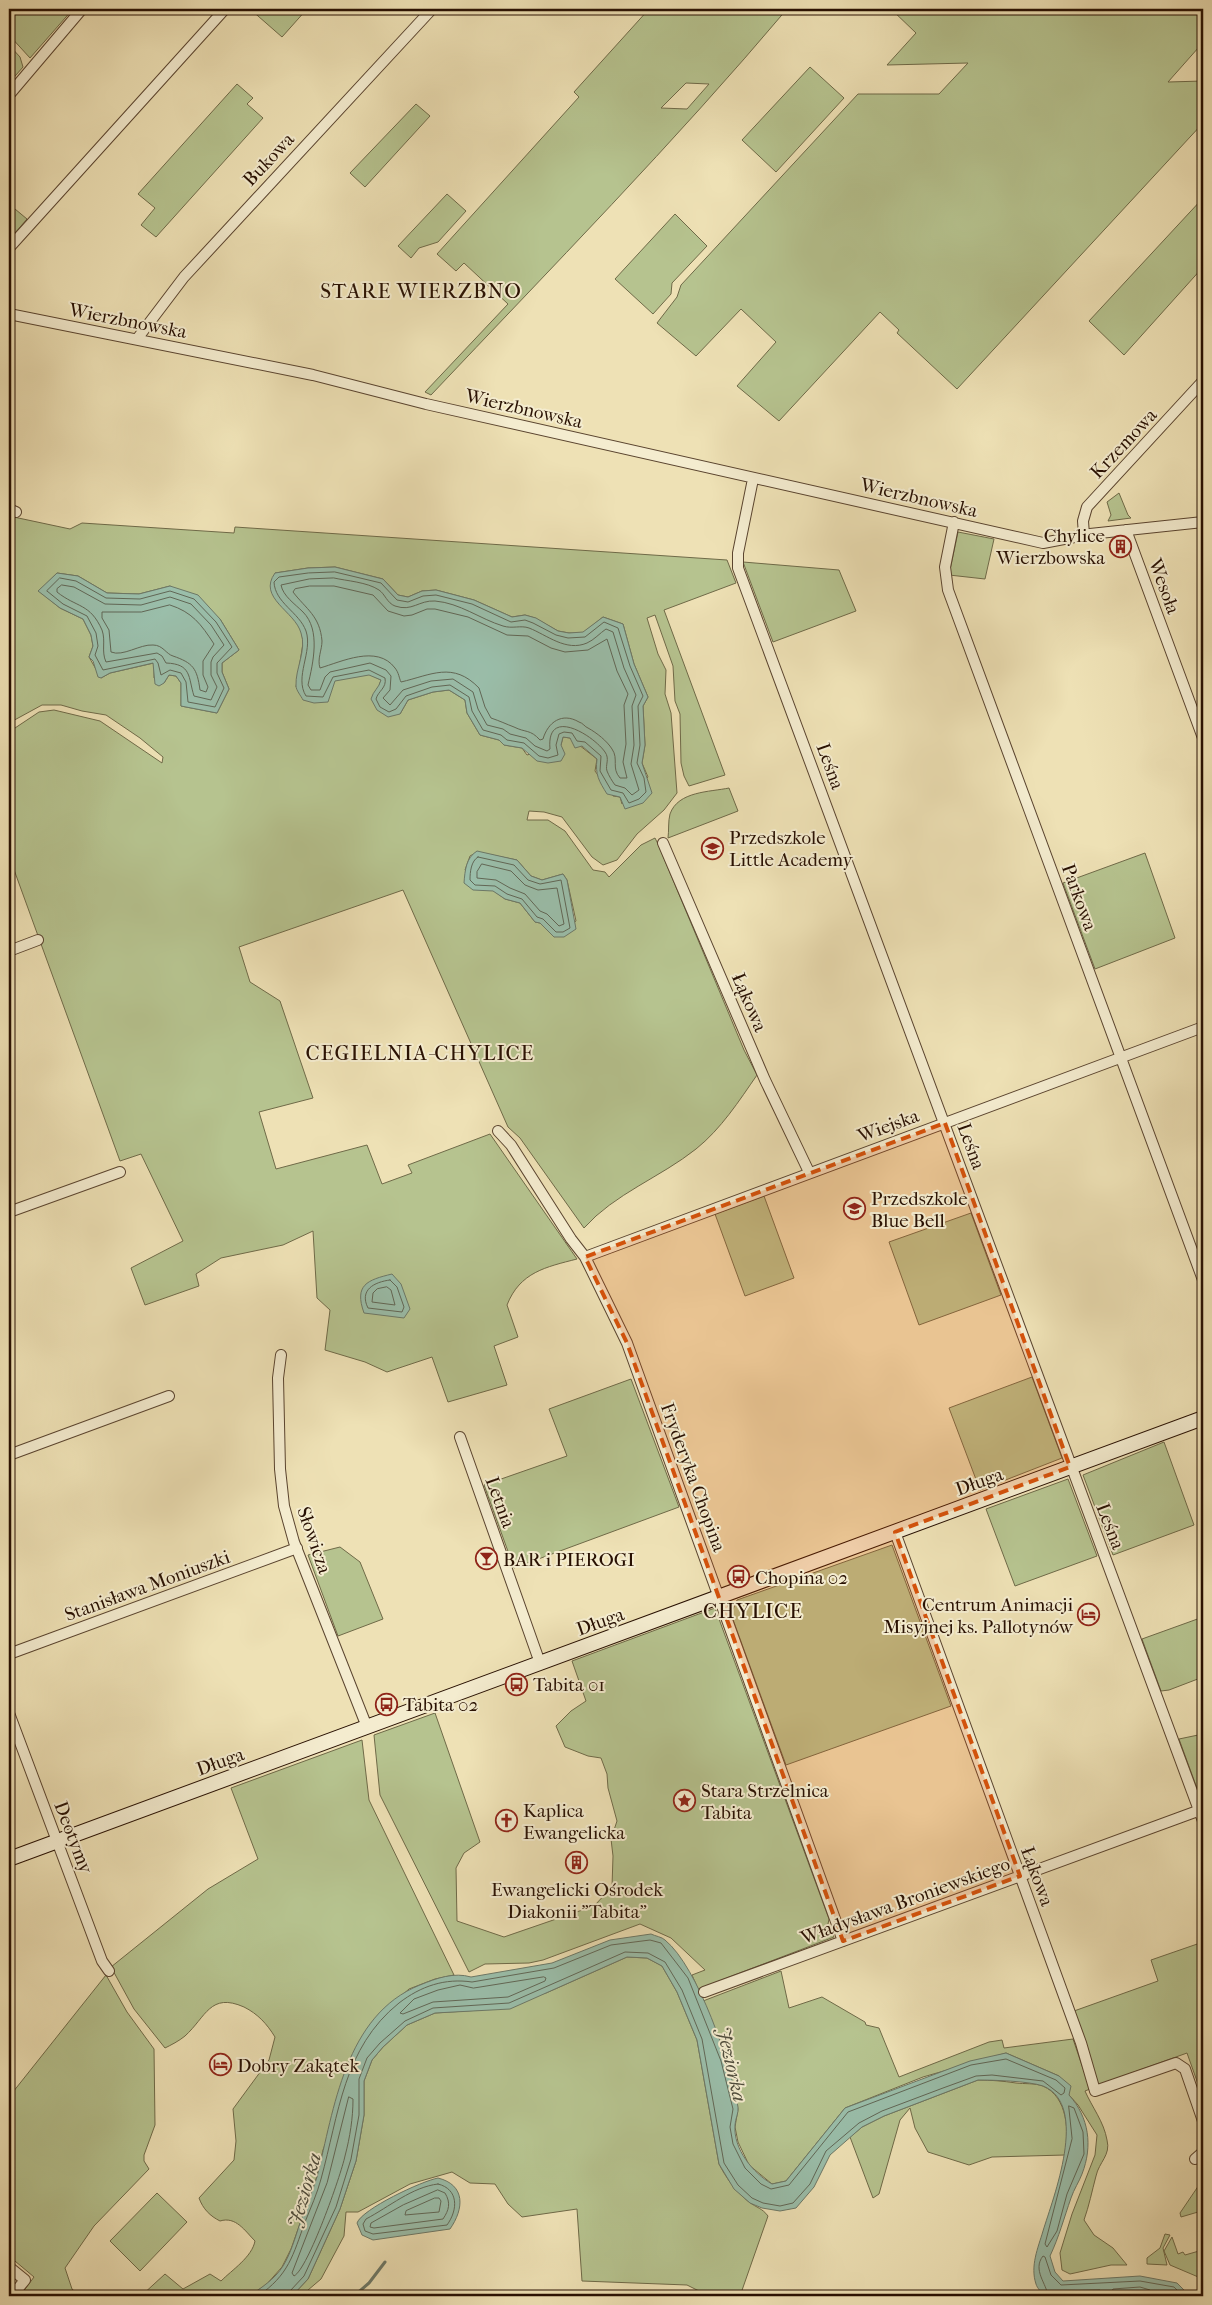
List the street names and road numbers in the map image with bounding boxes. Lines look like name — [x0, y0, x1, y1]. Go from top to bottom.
street label: Bukowa — [239, 128, 299, 191]
street label: Wierzbnowska — [66, 299, 189, 343]
street label: Wierzbnowska — [462, 385, 585, 433]
street label: Krzemowa — [1086, 404, 1162, 483]
street label: Wierzbnowska — [857, 474, 980, 522]
street label: Wesoła — [1144, 555, 1184, 617]
street label: Leśna — [812, 740, 849, 793]
street label: Parkowa — [1057, 861, 1101, 934]
street label: Łąkowa — [727, 970, 771, 1035]
street label: Wiejska — [854, 1105, 922, 1148]
street label: Leśna — [953, 1120, 990, 1173]
street label: Fryderyka Chopina — [656, 1400, 730, 1555]
street label: Długa — [952, 1463, 1006, 1501]
street label: Letnia — [481, 1474, 520, 1531]
street label: Leśna — [1091, 1500, 1129, 1553]
street label: Słowicza — [292, 1504, 336, 1577]
street label: Stanisława Moniuszki — [62, 1546, 233, 1626]
street label: Długa — [573, 1603, 627, 1641]
street label: Długa — [193, 1743, 247, 1781]
street label: Deotymy — [49, 1798, 97, 1877]
street label: Łąkowa — [1016, 1844, 1058, 1909]
street label: Władysława Broniewskiego — [797, 1853, 1013, 1949]

